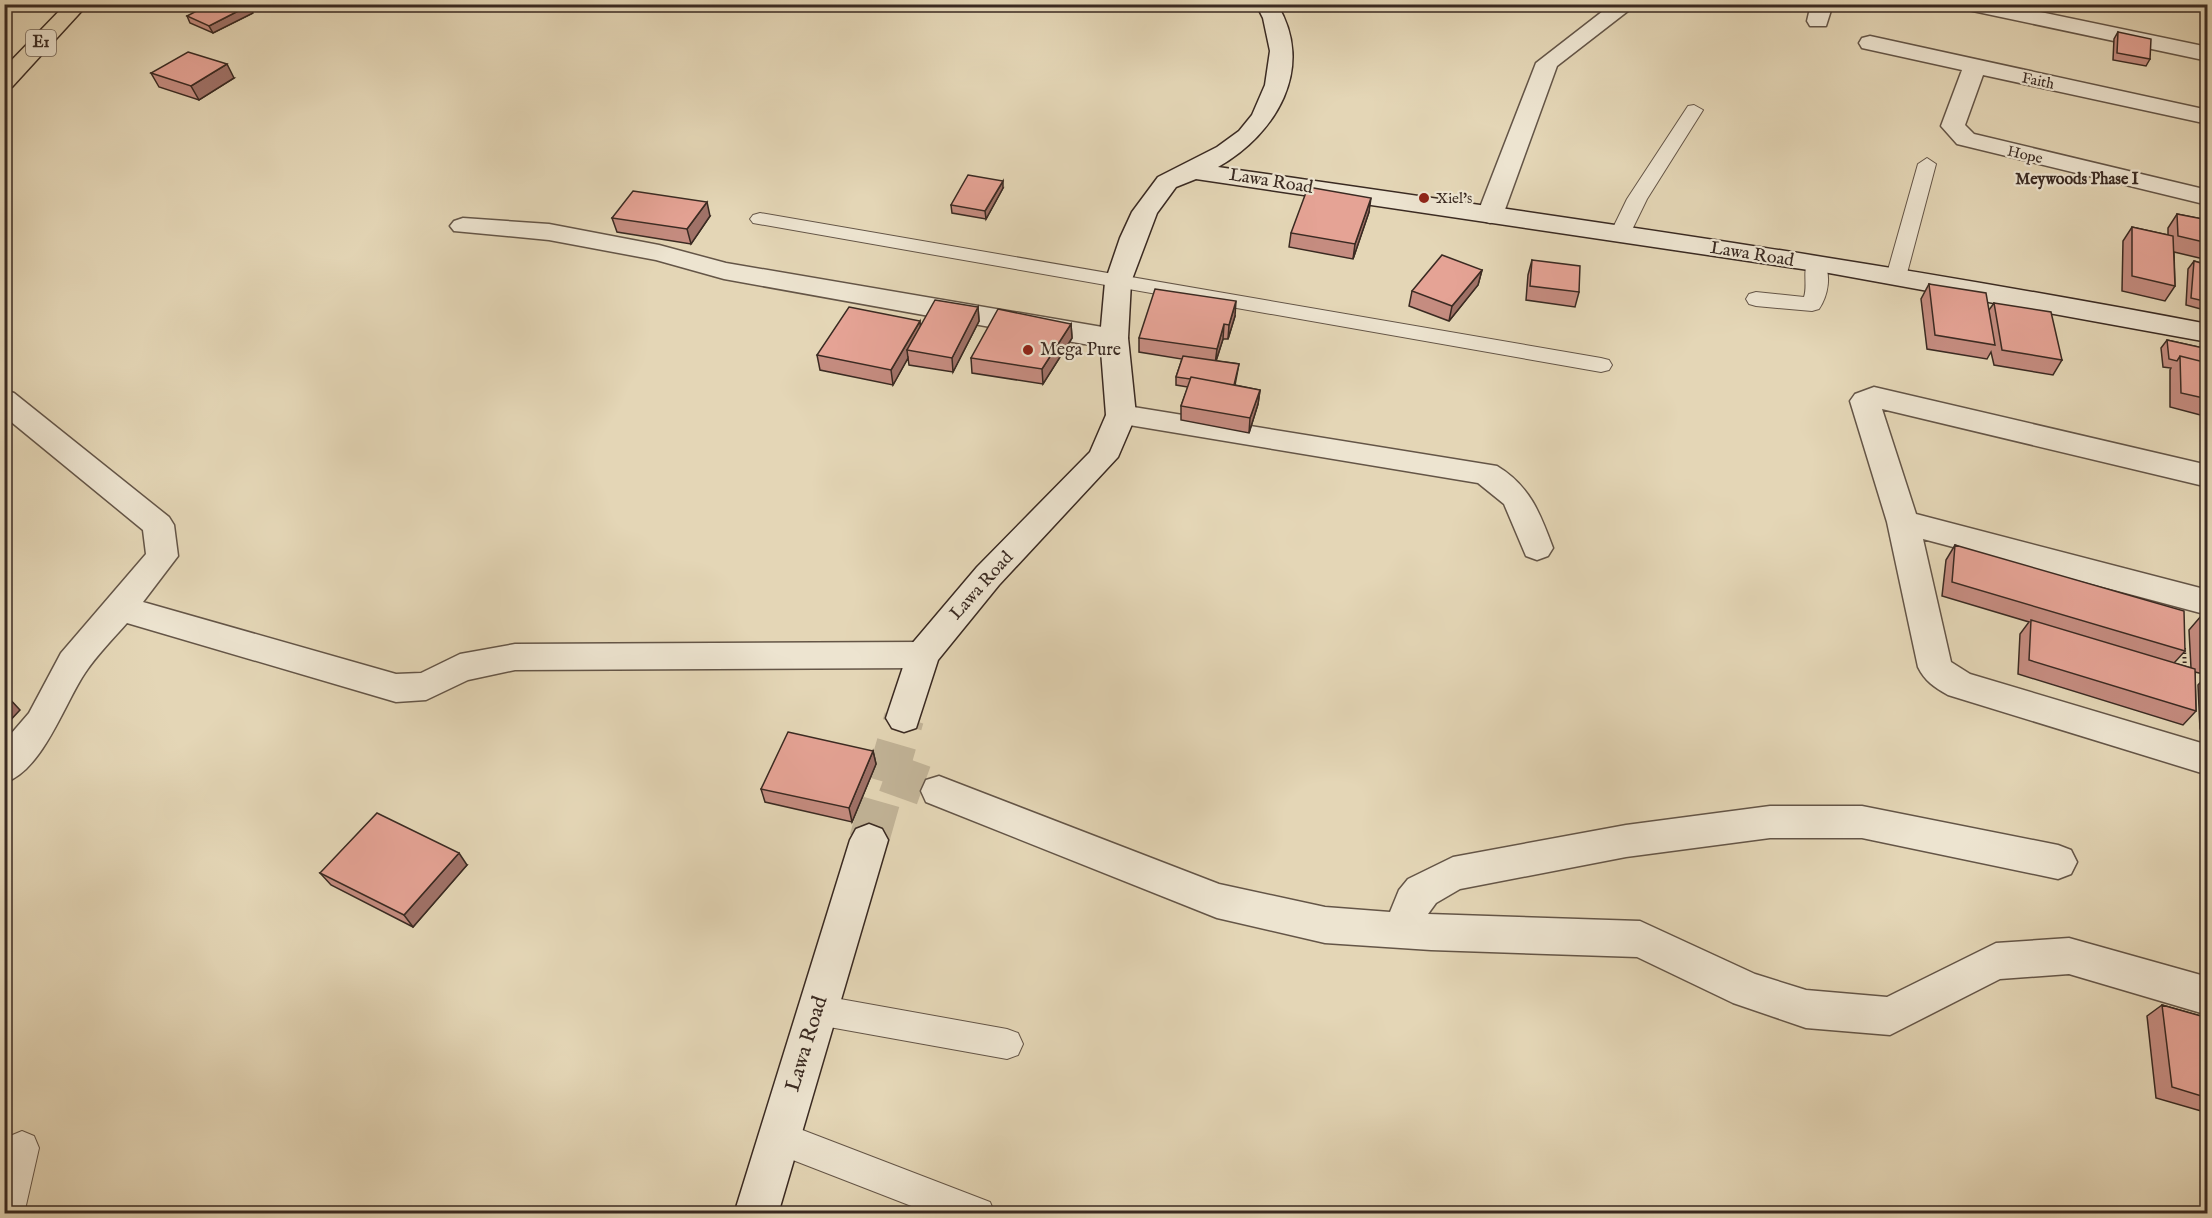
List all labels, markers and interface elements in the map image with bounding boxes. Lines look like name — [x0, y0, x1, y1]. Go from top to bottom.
road number: E1 — [26, 30, 56, 56]
street label: Faith — [2020, 68, 2056, 94]
street label: Hope — [2005, 142, 2045, 168]
street label: Lawa Road — [1227, 164, 1315, 200]
district label: Meywoods Phase I — [2015, 170, 2139, 190]
place label: Xiel's — [1436, 189, 1472, 208]
marker: Xiel's — [1417, 191, 1431, 205]
street label: Lawa Road — [1708, 237, 1796, 273]
place label: Mega Pure — [1040, 339, 1121, 362]
marker: Mega Pure — [1021, 343, 1035, 357]
street label: Lawa Road — [945, 547, 1019, 625]
street label: Lawa Road — [780, 992, 835, 1095]

